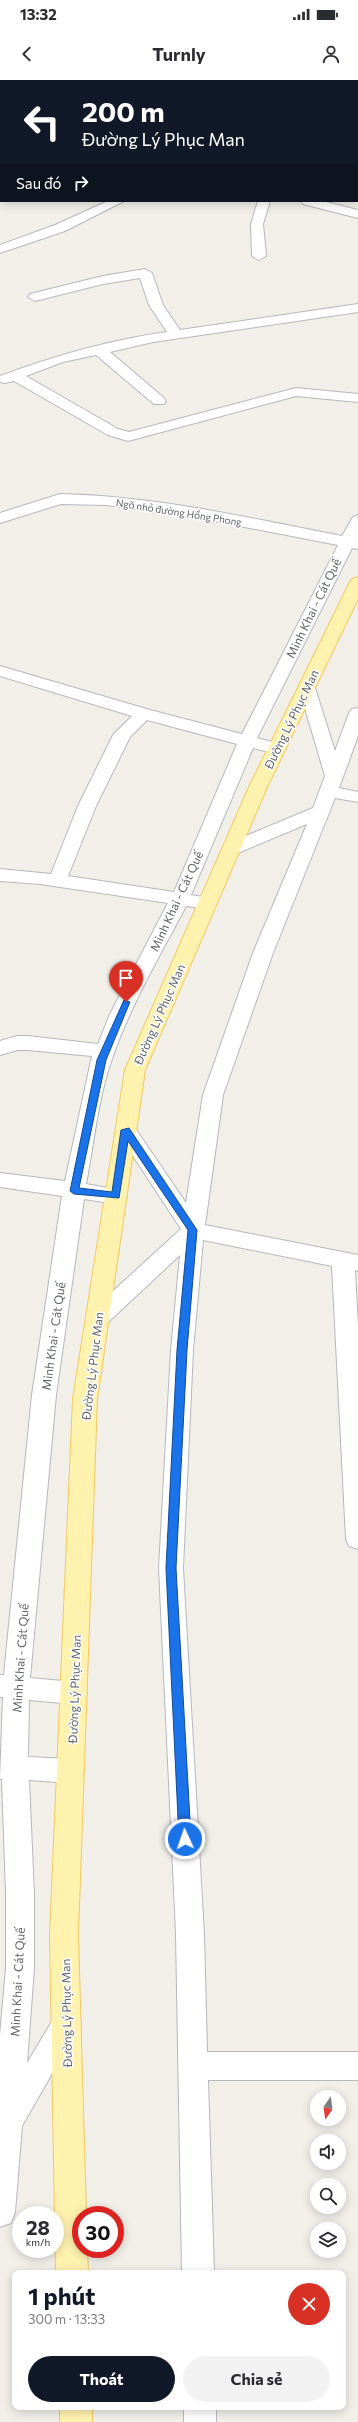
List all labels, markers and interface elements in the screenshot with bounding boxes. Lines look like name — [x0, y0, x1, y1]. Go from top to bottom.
text: 13:32 — [20, 5, 57, 23]
icon: back — [16, 43, 38, 65]
text: Turnly — [152, 43, 206, 65]
icon: person — [320, 43, 342, 65]
text: 200 m — [82, 94, 165, 128]
icon: left — [16, 96, 68, 148]
text: Đường Lý Phục Man — [82, 128, 245, 150]
icon: right — [70, 172, 92, 194]
text: Sau đó — [16, 174, 62, 192]
street label: Ngõ nhỏ đường Hồng Phong — [115, 496, 243, 528]
street label: Minh Khai - Cát Quế — [283, 554, 344, 660]
street label: Đường Lý Phục Man — [260, 667, 321, 772]
street label: Minh Khai - Cát Quế — [147, 847, 206, 953]
pin — [109, 961, 143, 1002]
street label: Đường Lý Phục Man — [130, 962, 187, 1067]
icon: arrive — [115, 967, 137, 989]
street label: Minh Khai - Cát Quế — [38, 1279, 68, 1391]
street label: Đường Lý Phục Man — [78, 1311, 106, 1422]
street label: Minh Khai - Cát Quế — [9, 1601, 31, 1713]
street label: Đường Lý Phục Man — [65, 1634, 83, 1745]
position arrow — [164, 1818, 206, 1860]
street label: Minh Khai - Cát Quế — [7, 1926, 27, 2037]
street label: Đường Lý Phục Man — [58, 1959, 74, 2068]
north arrow — [310, 2090, 346, 2126]
map controls — [310, 2090, 346, 2258]
button: sound — [310, 2134, 346, 2170]
button: search — [310, 2178, 346, 2214]
speed limit sign: 30 — [72, 2206, 124, 2258]
text: 28 — [26, 2215, 50, 2239]
button: layers — [310, 2222, 346, 2258]
text: km/h — [26, 2236, 50, 2248]
text: 1 phút — [28, 2281, 95, 2310]
button: close — [288, 2283, 330, 2325]
text: 300 m · 13:33 — [28, 2311, 105, 2327]
button: Thoát — [28, 2356, 175, 2402]
button: Chia sẻ — [183, 2356, 330, 2402]

